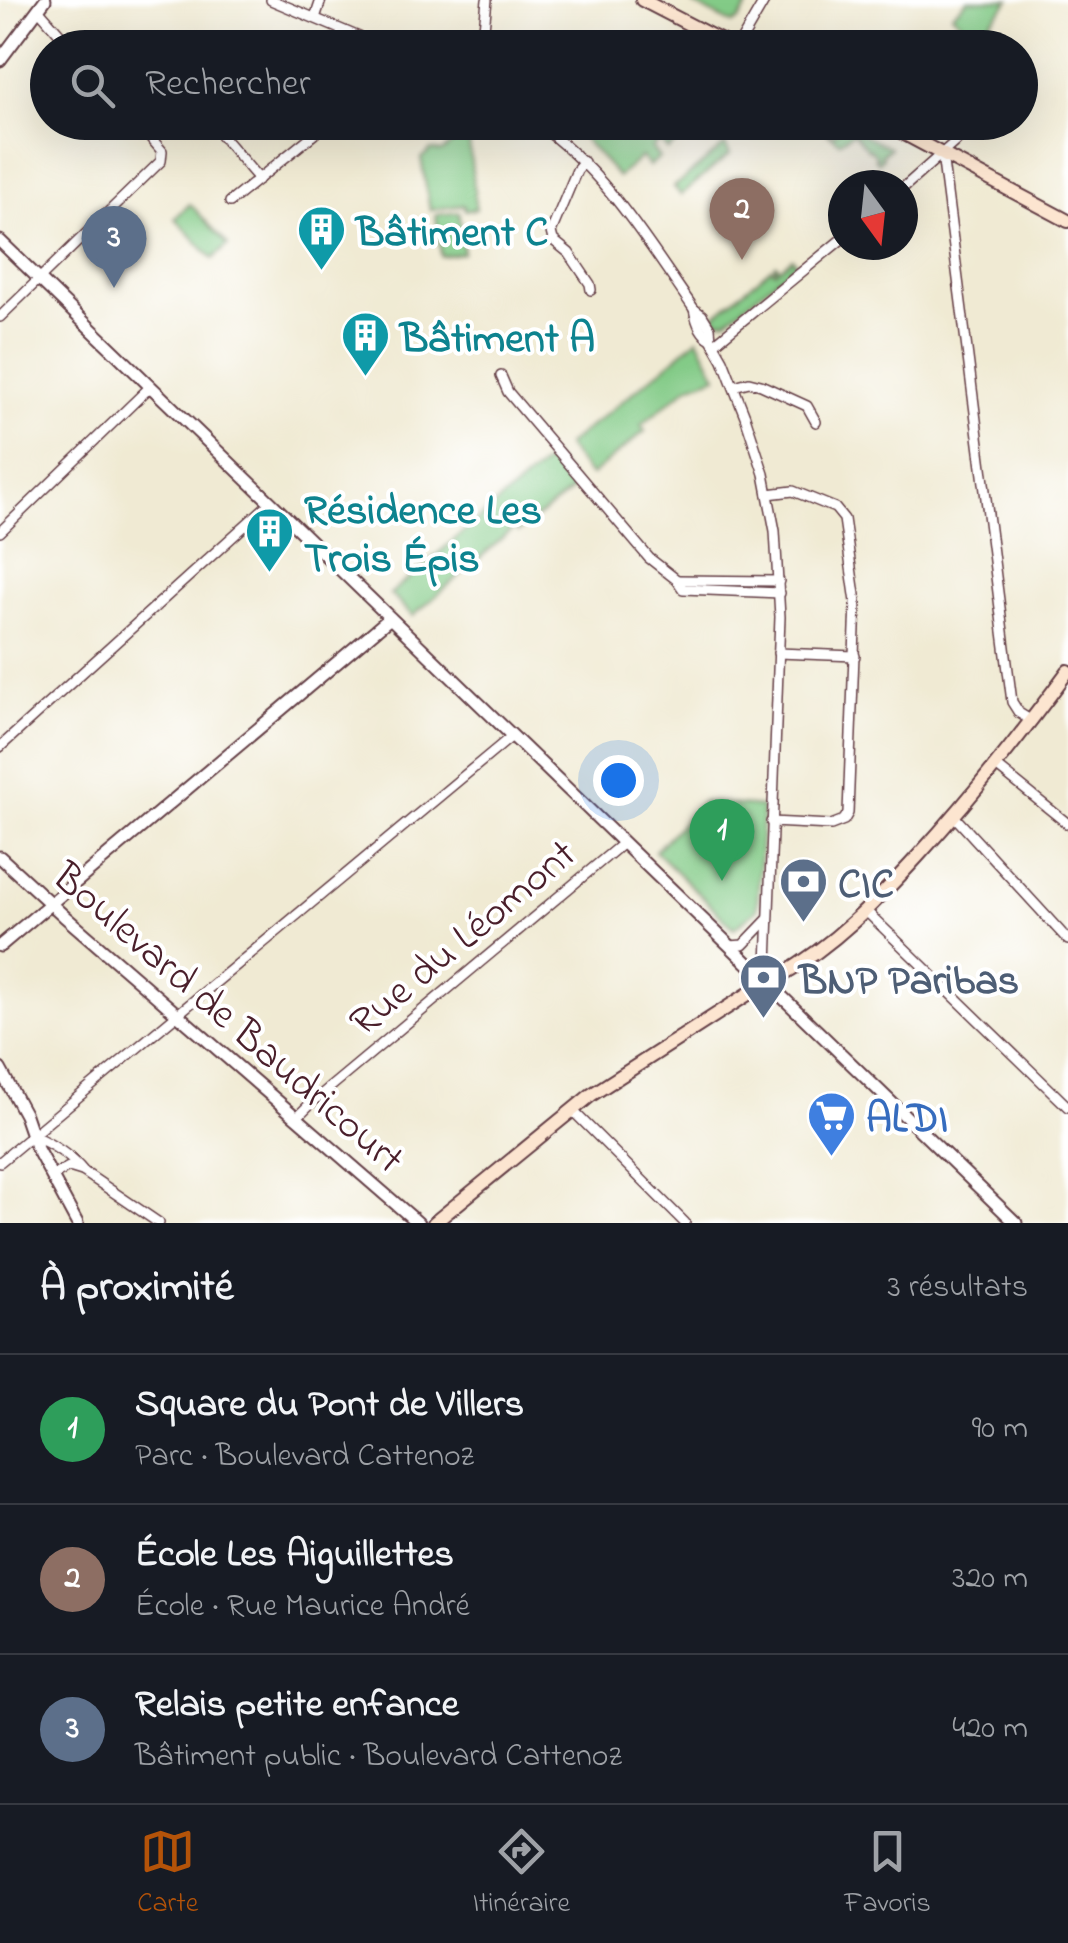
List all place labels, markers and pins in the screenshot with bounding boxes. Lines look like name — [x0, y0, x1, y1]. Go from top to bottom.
pin: 2 — [710, 178, 774, 260]
building icon: Bâtiment C — [295, 204, 347, 272]
place label: Bâtiment C — [354, 204, 548, 265]
pin: 3 — [82, 206, 146, 288]
building icon: Bâtiment A — [339, 310, 391, 378]
place label: Bâtiment A — [398, 310, 595, 371]
place label: Résidence Les Trois Épis — [304, 482, 542, 591]
building icon: Résidence Les Trois Épis — [243, 506, 295, 574]
pin: 1 — [690, 798, 754, 881]
bank icon: CIC — [777, 856, 829, 924]
place label: CIC — [838, 856, 894, 917]
bank icon: BNP Paribas — [738, 952, 790, 1020]
place label: BNP Paribas — [797, 952, 1019, 1013]
supermarket icon: ALDI — [805, 1090, 857, 1158]
place label: ALDI — [866, 1090, 948, 1151]

